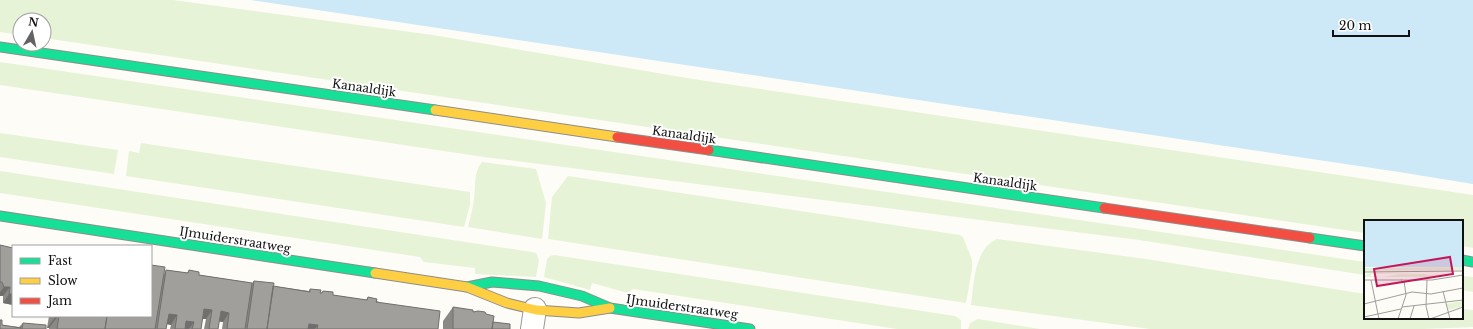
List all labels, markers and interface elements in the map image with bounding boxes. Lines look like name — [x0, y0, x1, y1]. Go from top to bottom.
north arrow — [12, 12, 52, 52]
scale bar — [1333, 12, 1409, 38]
text: N — [27, 14, 40, 30]
text: 20 m — [1339, 18, 1371, 33]
street label: Kanaaldijk — [331, 76, 398, 100]
street label: Kanaaldijk — [651, 123, 718, 147]
street label: Kanaaldijk — [972, 170, 1039, 194]
inset map — [1364, 220, 1463, 319]
street label: IJmuiderstraatweg — [178, 223, 293, 256]
legend — [12, 245, 152, 317]
text: Fast — [48, 253, 73, 268]
text: Slow — [48, 273, 78, 288]
street label: IJmuiderstraatweg — [625, 291, 740, 322]
text: Jam — [46, 293, 72, 308]

